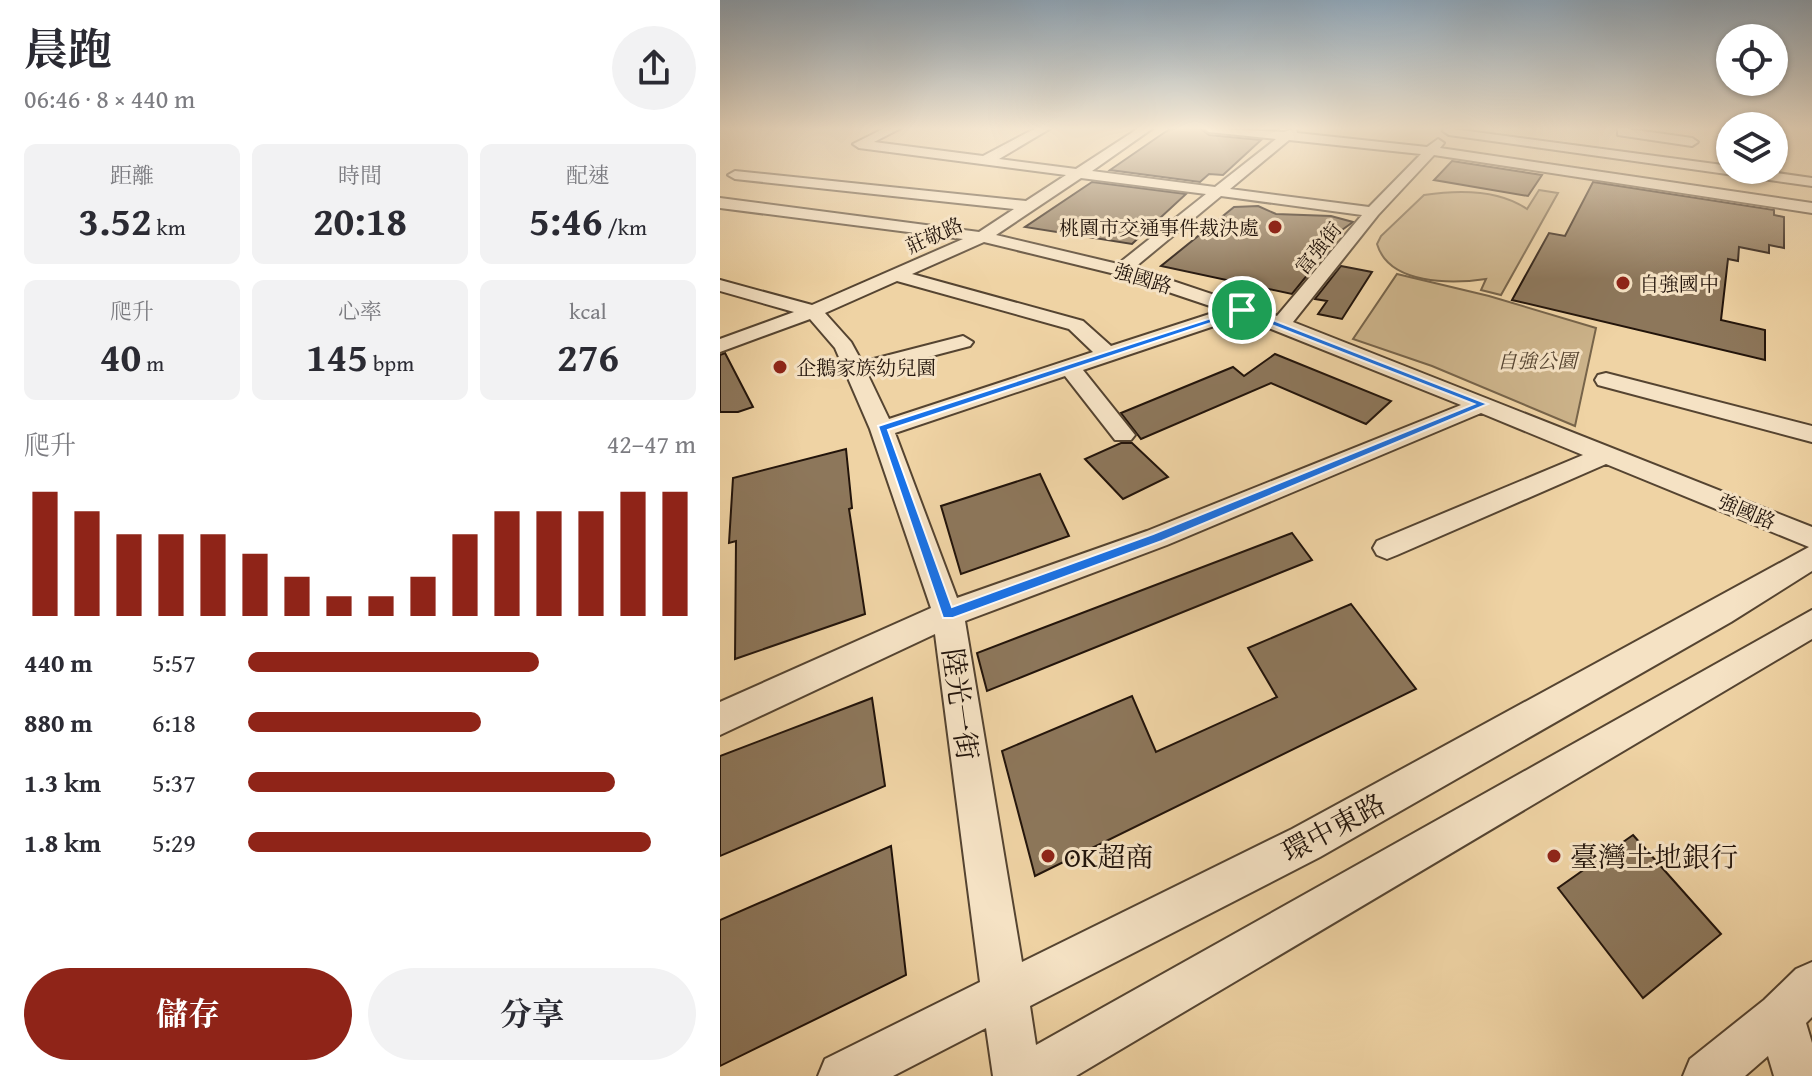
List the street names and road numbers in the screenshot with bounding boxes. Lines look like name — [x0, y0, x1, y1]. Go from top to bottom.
street label: 莊敬路 — [901, 210, 967, 260]
street label: 富強街 — [1288, 216, 1348, 280]
street label: 強國路 — [1110, 255, 1176, 301]
street label: 強國路 — [1714, 486, 1780, 536]
street label: 陸光一街 — [933, 646, 989, 762]
street label: 環中東路 — [1274, 783, 1392, 871]

